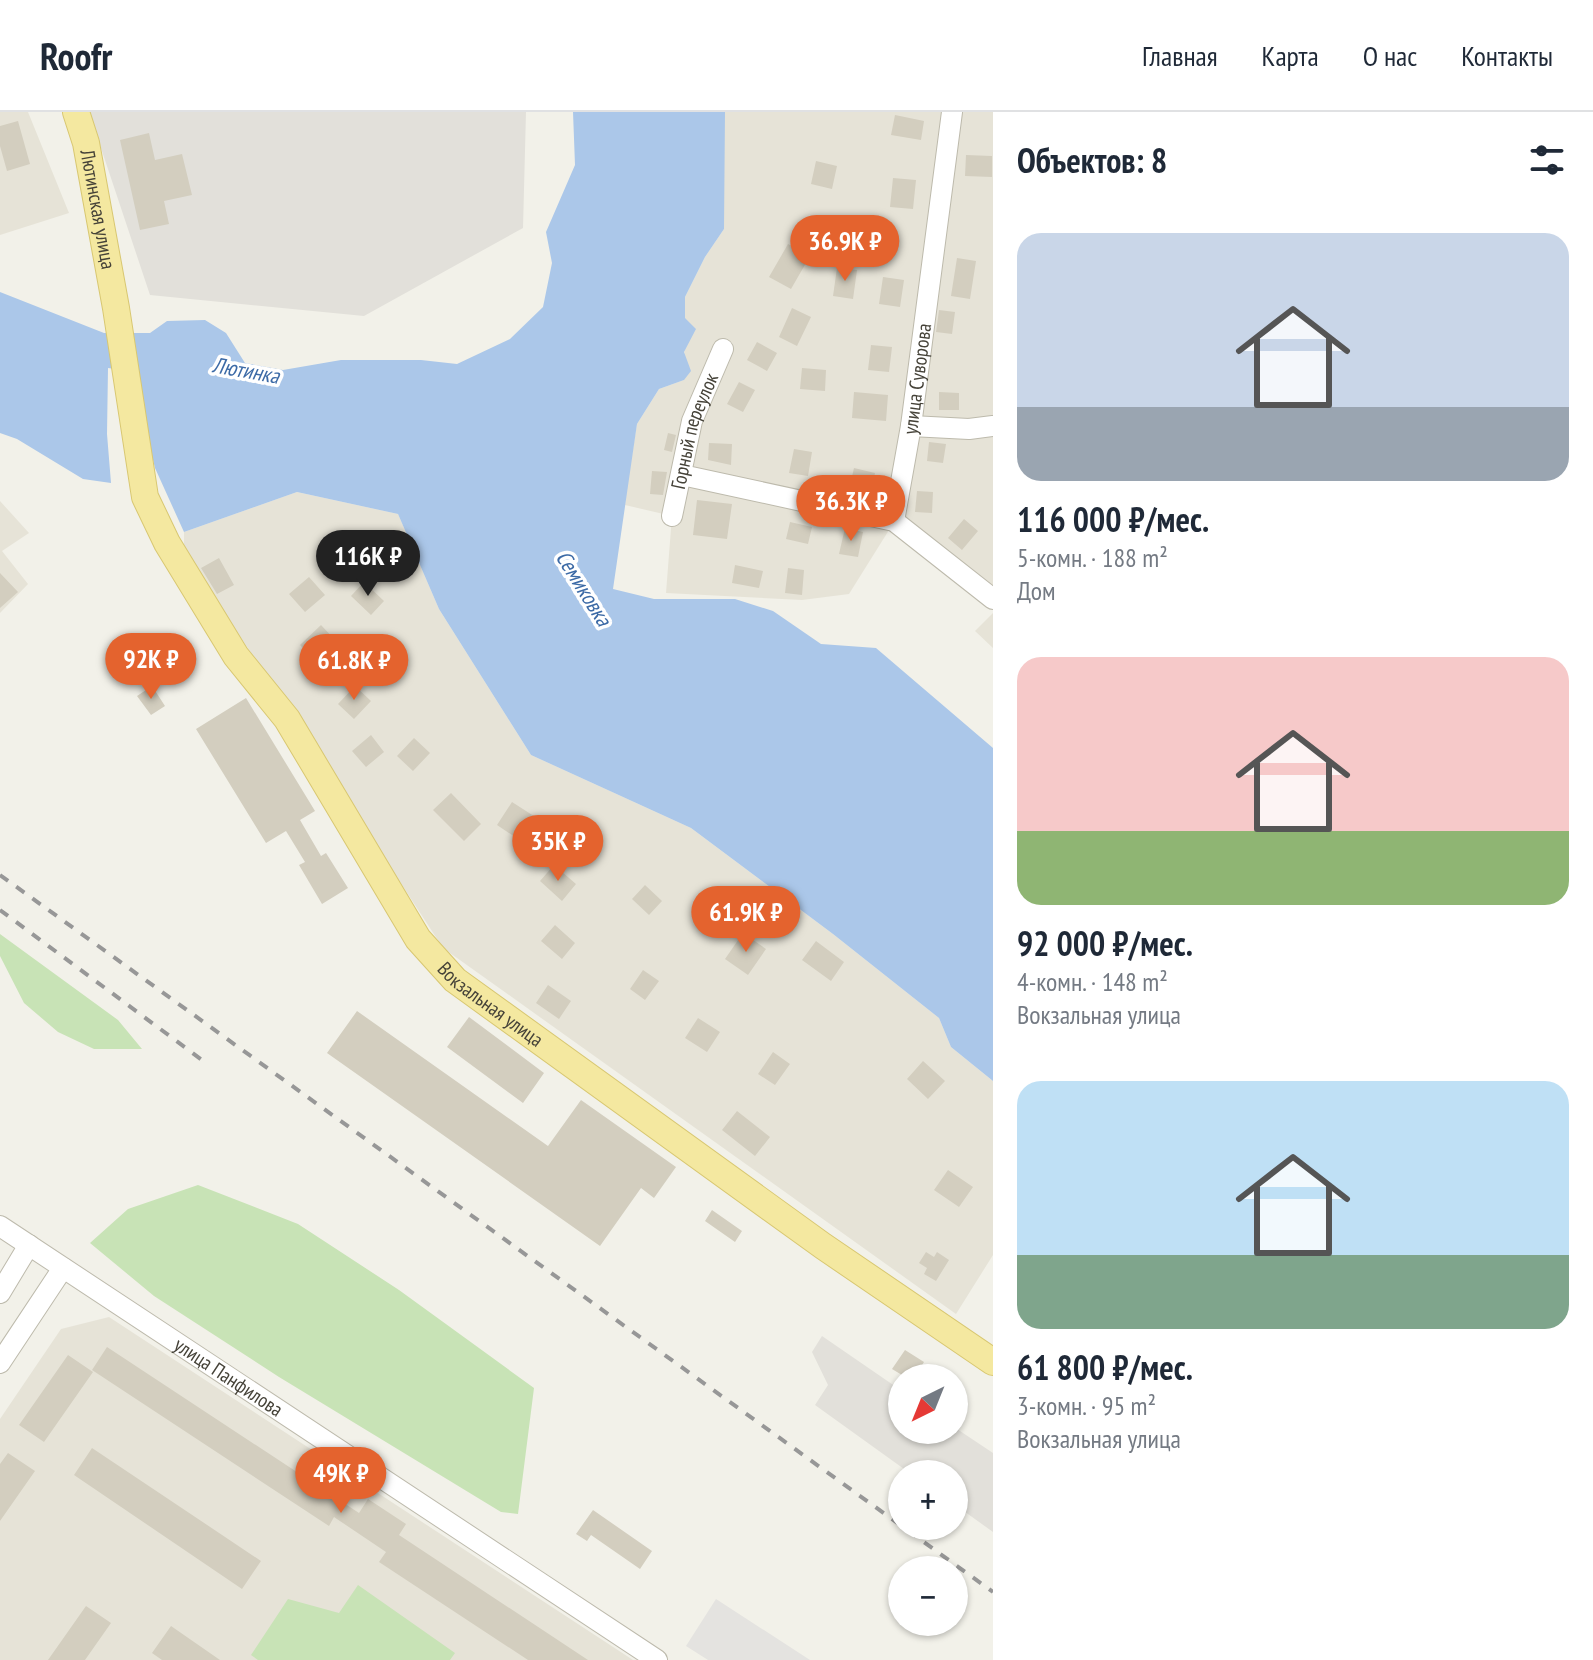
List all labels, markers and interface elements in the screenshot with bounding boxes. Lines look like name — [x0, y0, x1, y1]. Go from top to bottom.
text: Roofr — [40, 31, 112, 80]
text: Главная — [1142, 37, 1218, 74]
text: Карта — [1262, 37, 1319, 74]
text: О нас — [1363, 37, 1417, 74]
text: Контакты — [1461, 37, 1553, 74]
text: Объектов: 8 — [1017, 138, 1167, 182]
icon: filters — [1525, 138, 1569, 182]
street label: Лютинская улица — [74, 146, 122, 271]
pin: 36.9K ₽ — [771, 215, 919, 283]
text: 36.9K ₽ — [808, 224, 882, 257]
icon: home — [1221, 285, 1365, 429]
street label: улица Суворова — [897, 322, 937, 437]
water label: Лютинка — [210, 350, 283, 390]
street label: Горный переулок — [665, 369, 724, 492]
pin: 36.3K ₽ — [777, 475, 925, 543]
text: 36.3K ₽ — [814, 484, 888, 517]
text: 116 000 ₽/мес. — [1017, 497, 1209, 541]
pin: 116K ₽ — [303, 530, 433, 598]
text: 116K ₽ — [334, 539, 402, 572]
text: 5-комн. · 188 m² — [1017, 541, 1168, 574]
water label: Семиковка — [550, 545, 619, 632]
text: Дом — [1017, 574, 1055, 607]
pin: 92K ₽ — [95, 633, 207, 701]
pin: 61.8K ₽ — [280, 634, 428, 702]
text: 92K ₽ — [123, 642, 179, 675]
text: 61.8K ₽ — [317, 643, 391, 676]
icon: home — [1221, 709, 1365, 853]
pin: 35K ₽ — [502, 815, 614, 883]
text: 35K ₽ — [530, 824, 586, 857]
pin: 61.9K ₽ — [672, 886, 820, 954]
text: 61.9K ₽ — [709, 895, 783, 928]
text: 92 000 ₽/мес. — [1017, 921, 1193, 965]
street label: Вокзальная улица — [432, 956, 548, 1053]
text: 4-комн. · 148 m² — [1017, 965, 1168, 998]
text: Вокзальная улица — [1017, 998, 1181, 1031]
icon: home — [1221, 1133, 1365, 1277]
street label: улица Панфилова — [169, 1332, 288, 1422]
text: 61 800 ₽/мес. — [1017, 1345, 1193, 1389]
north arrow — [888, 1364, 968, 1444]
map controls — [888, 1364, 968, 1636]
text: 3-комн. · 95 m² — [1017, 1389, 1156, 1422]
text: Вокзальная улица — [1017, 1422, 1181, 1455]
pin: 49K ₽ — [285, 1447, 397, 1515]
text: 49K ₽ — [313, 1456, 369, 1489]
button: + — [888, 1460, 968, 1540]
button: − — [888, 1556, 968, 1636]

